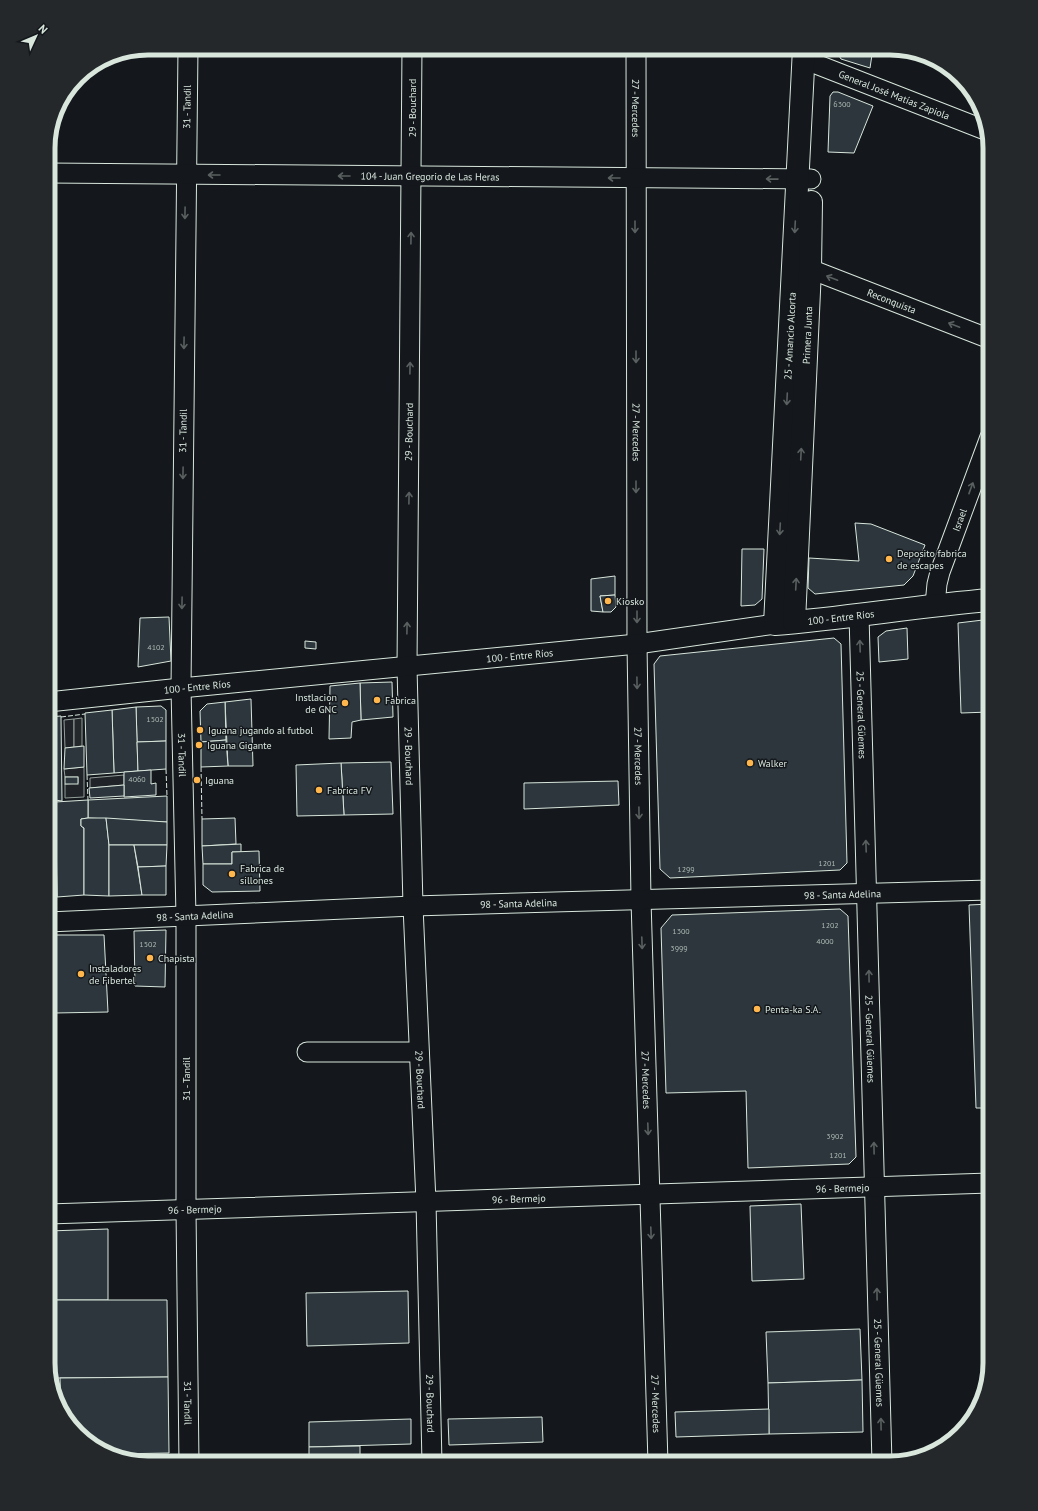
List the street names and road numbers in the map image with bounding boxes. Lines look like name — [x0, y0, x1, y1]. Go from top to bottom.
street label: General José Matías Zapiola — [837, 67, 952, 122]
street label: 29 - Bouchard — [406, 79, 419, 137]
street label: 27 - Mercedes — [630, 79, 643, 137]
street label: 31 - Tandil — [180, 85, 194, 129]
street label: 104 - Juan Gregorio de Las Heras — [360, 169, 500, 183]
street label: Reconquista — [865, 285, 918, 316]
street label: 25 - Amancio Alcorta — [781, 292, 799, 380]
street label: Primera Junta — [799, 306, 815, 364]
street label: 29 - Bouchard — [402, 403, 416, 461]
street label: 27 - Mercedes — [630, 403, 643, 461]
street label: 31 - Tandil — [176, 409, 190, 453]
street label: Israel — [949, 507, 969, 533]
street label: 100 - Entre Ríos — [807, 607, 875, 627]
street label: 100 - Entre Ríos — [486, 646, 554, 665]
street label: 25 - General Güemes — [854, 671, 869, 759]
street label: 100 - Entre Ríos — [163, 677, 231, 696]
street label: 29 - Bouchard — [402, 726, 416, 785]
street label: 27 - Mercedes — [632, 727, 646, 785]
street label: 31 - Tandil — [175, 733, 189, 777]
street label: 98 - Santa Adelina — [804, 887, 881, 902]
street label: 98 - Santa Adelina — [480, 896, 557, 911]
street label: 98 - Santa Adelina — [156, 907, 234, 924]
street label: 25 - General Güemes — [863, 995, 878, 1083]
street label: 29 - Bouchard — [413, 1050, 428, 1109]
street label: 27 - Mercedes — [639, 1051, 654, 1109]
street label: 31 - Tandil — [180, 1057, 193, 1101]
street label: 96 - Bermejo — [815, 1180, 870, 1195]
street label: 96 - Bermejo — [492, 1191, 546, 1206]
street label: 96 - Bermejo — [168, 1202, 222, 1217]
street label: 25 - General Güemes — [872, 1319, 887, 1407]
street label: 29 - Bouchard — [423, 1374, 438, 1433]
street label: 27 - Mercedes — [649, 1374, 664, 1433]
street label: 31 - Tandil — [182, 1381, 195, 1425]

